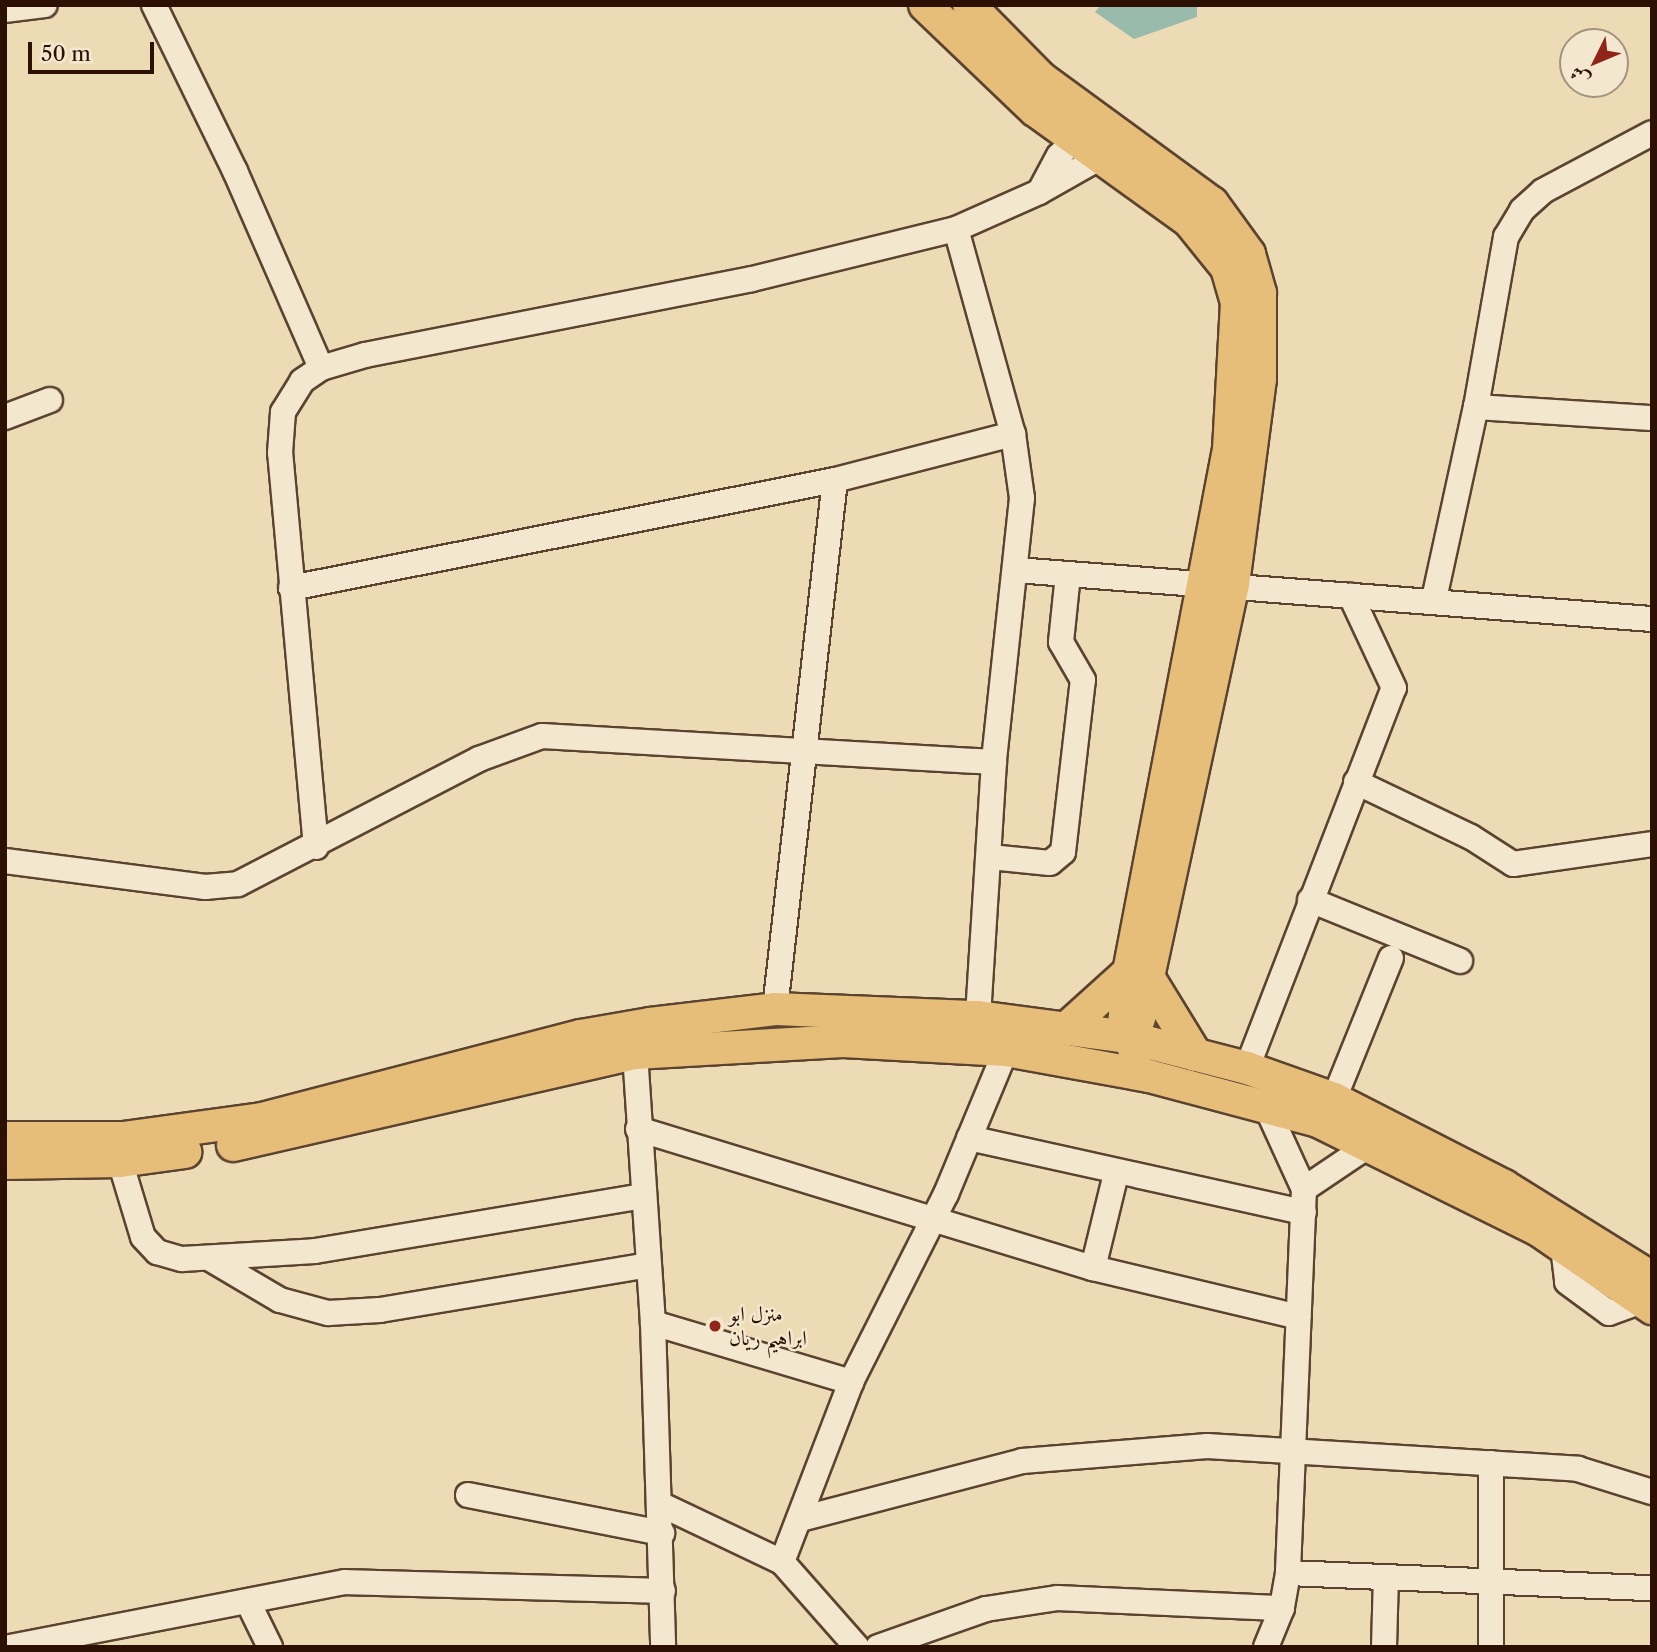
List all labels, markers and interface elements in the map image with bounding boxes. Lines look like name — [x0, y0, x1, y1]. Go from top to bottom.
scale bar — [32, 28, 158, 72]
north arrow — [1559, 28, 1629, 98]
text: 50 m — [41, 41, 91, 66]
text: ش — [1565, 62, 1595, 91]
place label: منزل ابو ابراهيم ريان — [729, 1301, 807, 1351]
marker: منزل ابو ابراهيم ريان — [707, 1318, 723, 1334]

